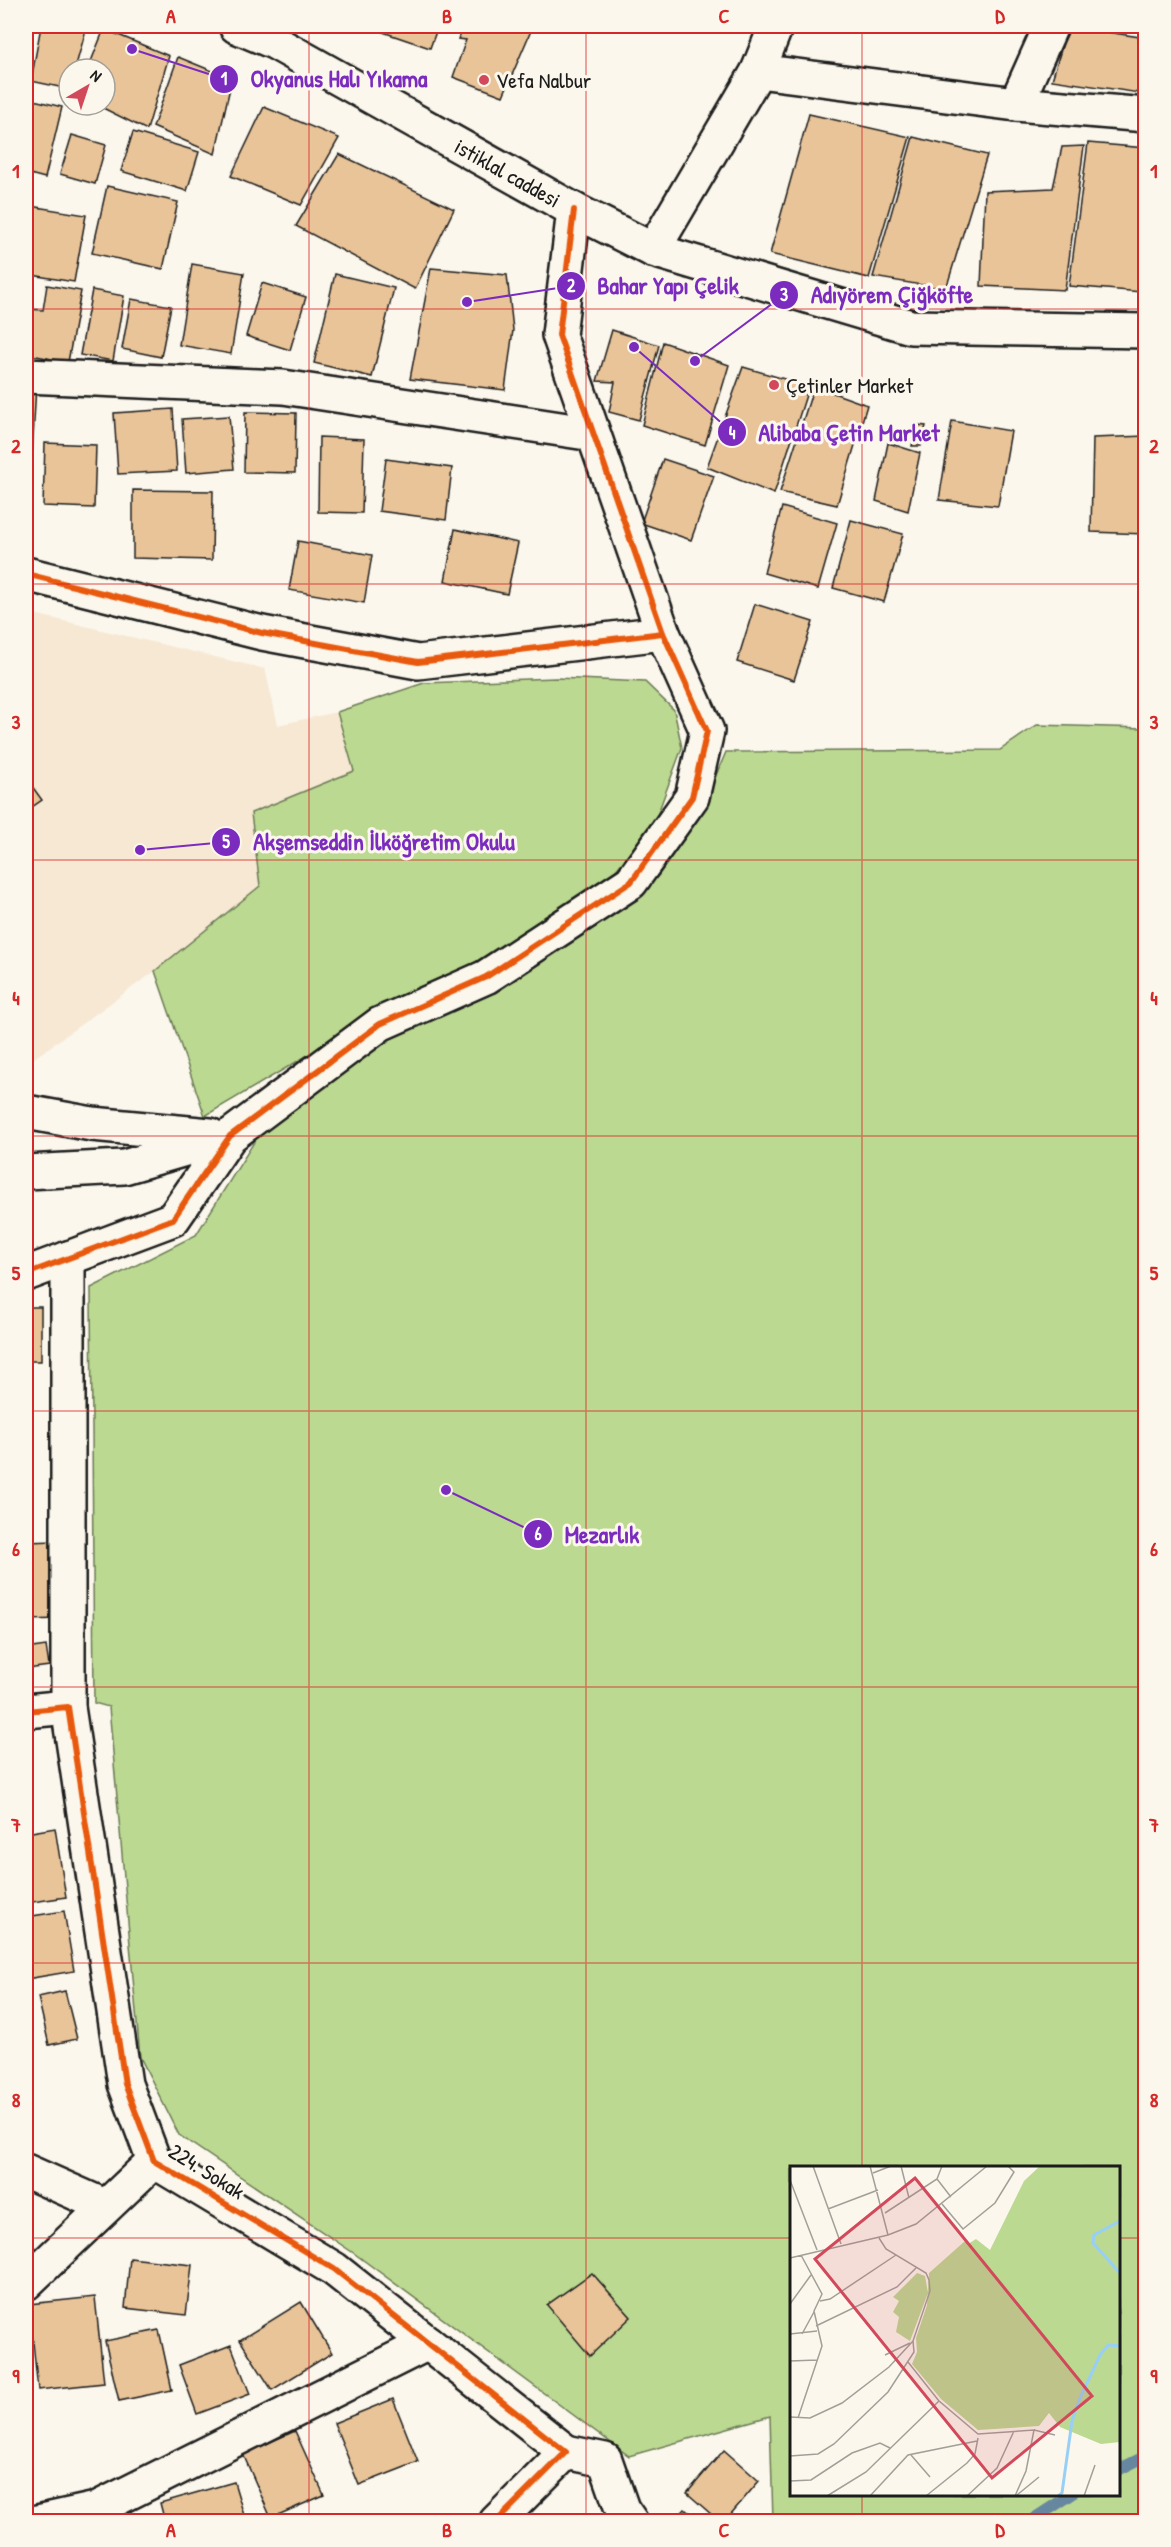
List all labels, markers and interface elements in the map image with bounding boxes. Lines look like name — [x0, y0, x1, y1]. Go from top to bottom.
text: A — [166, 2, 176, 29]
text: B — [442, 2, 452, 29]
text: C — [719, 2, 730, 29]
text: D — [995, 2, 1005, 29]
north arrow — [57, 57, 117, 117]
callout: Okyanus Halı Yıkama — [209, 58, 440, 100]
text: Okyanus Halı Yıkama — [250, 62, 428, 95]
text: N — [86, 64, 107, 87]
place label: Vefa Nalbur — [496, 65, 592, 95]
text: 1 — [221, 66, 228, 91]
marker: Vefa Nalbur — [477, 73, 491, 87]
street label: istiklal caddesi — [449, 131, 566, 215]
text: 1 — [12, 157, 20, 184]
text: 1 — [1150, 157, 1158, 184]
callout: Bahar Yapı Çelik — [556, 265, 751, 307]
text: Bahar Yapı Çelik — [597, 269, 739, 302]
text: 2 — [567, 273, 576, 298]
callout: Adıyörem Çiğköfte — [769, 274, 985, 316]
text: Adıyörem Çiğköfte — [811, 278, 974, 311]
text: 3 — [780, 282, 788, 307]
place label: Çetinler Market — [786, 370, 913, 400]
marker: Çetinler Market — [767, 378, 781, 392]
callout: Alibaba Çetin Market — [717, 411, 952, 453]
text: Alibaba Çetin Market — [759, 416, 940, 448]
text: 4 — [729, 420, 736, 445]
text: 2 — [11, 432, 21, 459]
text: 2 — [1149, 432, 1159, 459]
text: 3 — [12, 708, 21, 735]
text: 3 — [1150, 708, 1159, 735]
callout: Akşemseddin İlköğretim Okulu — [211, 821, 527, 863]
text: Akşemseddin İlköğretim Okulu — [253, 825, 515, 858]
text: 5 — [222, 829, 230, 854]
text: 4 — [12, 984, 20, 1011]
text: 4 — [1150, 984, 1158, 1011]
text: 5 — [12, 1259, 21, 1286]
text: 5 — [1150, 1259, 1159, 1286]
callout: Mezarlık — [523, 1513, 651, 1555]
text: Mezarlık — [565, 1518, 639, 1550]
text: 6 — [534, 1521, 542, 1546]
text: 6 — [12, 1535, 20, 1562]
text: 6 — [1150, 1535, 1158, 1562]
text: 7 — [10, 1811, 21, 1838]
text: 7 — [1148, 1811, 1159, 1838]
text: 8 — [12, 2086, 21, 2113]
text: 8 — [1150, 2086, 1159, 2113]
street label: 224. Sokak — [163, 2136, 251, 2206]
inset map — [790, 2166, 1120, 2496]
text: 9 — [12, 2362, 20, 2389]
text: 9 — [1150, 2362, 1158, 2389]
text: A — [166, 2516, 176, 2543]
text: B — [442, 2516, 452, 2543]
text: C — [719, 2516, 730, 2543]
text: D — [995, 2516, 1005, 2543]

